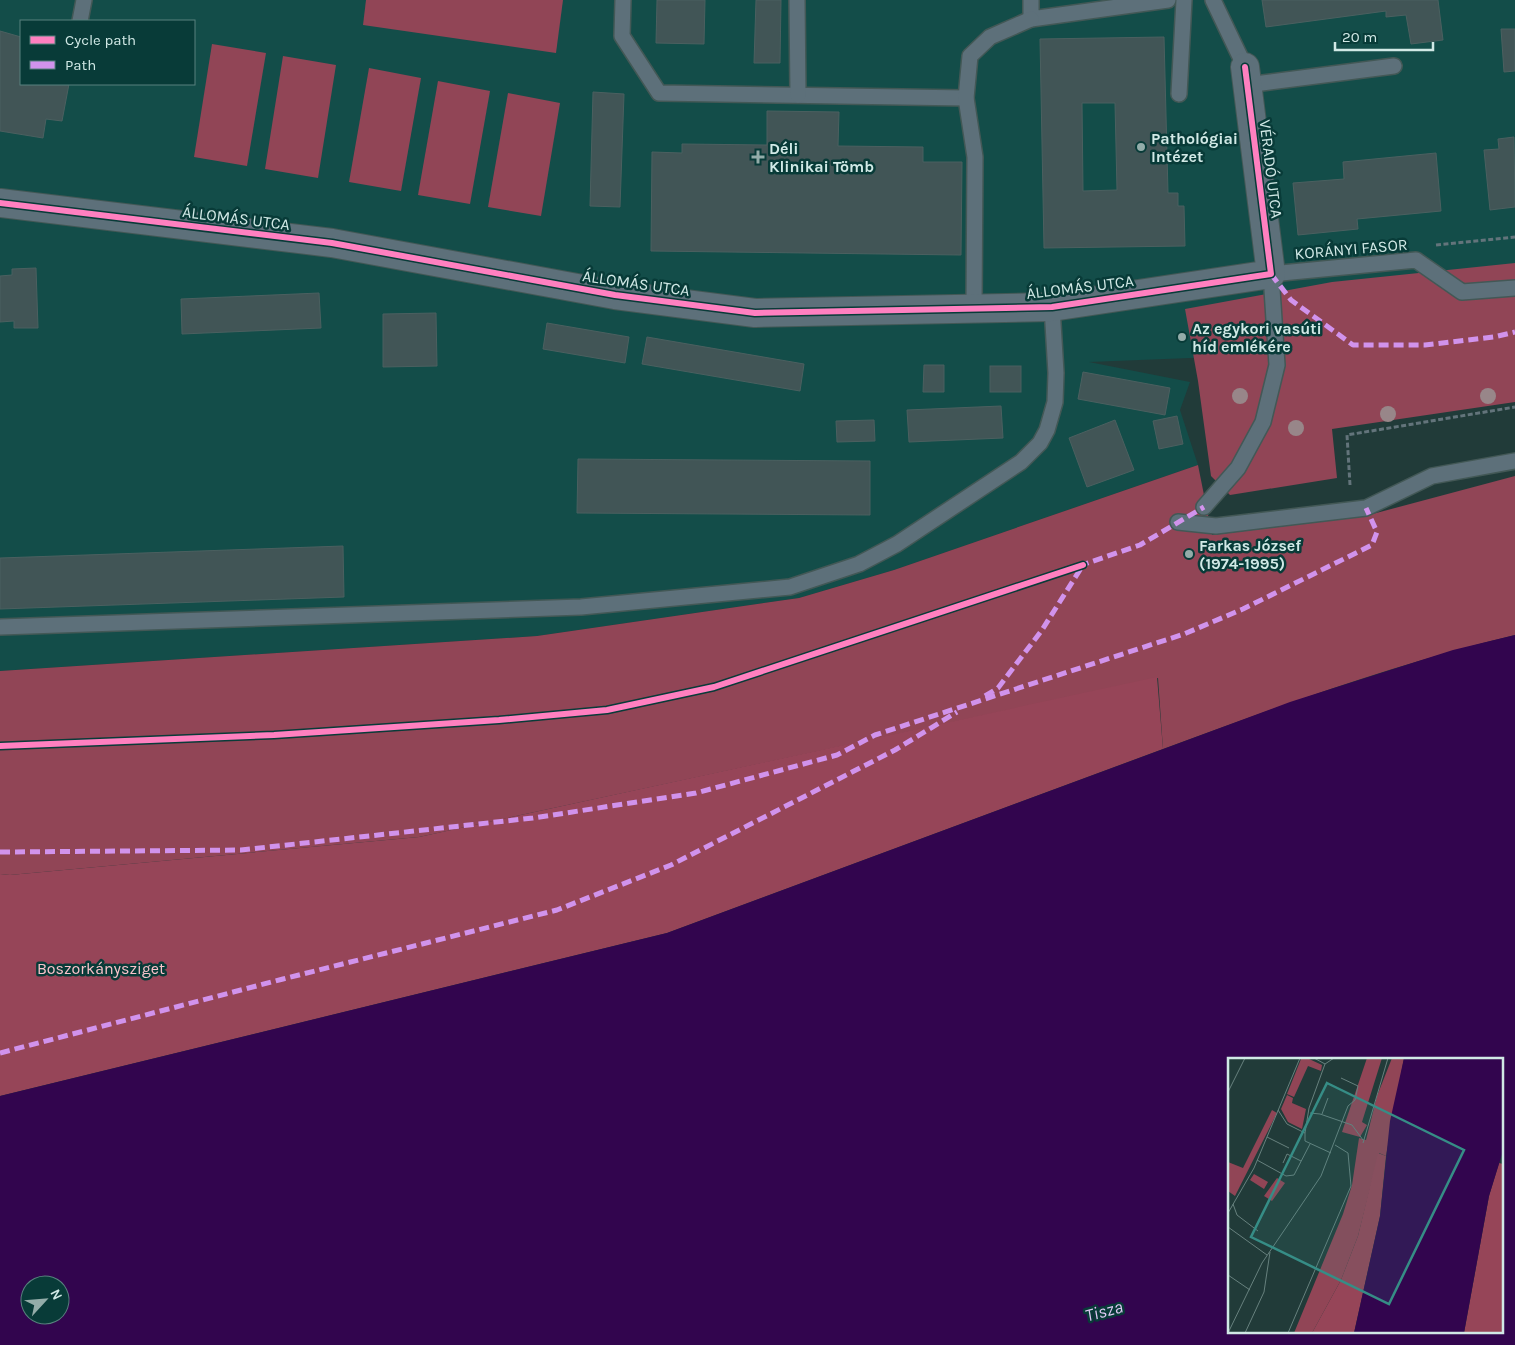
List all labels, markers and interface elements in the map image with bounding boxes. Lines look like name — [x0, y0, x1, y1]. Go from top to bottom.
legend — [20, 20, 195, 85]
scale bar — [1335, 20, 1432, 52]
text: 20 m — [1342, 28, 1377, 46]
text: Cycle path — [65, 31, 136, 49]
text: Path — [65, 56, 96, 74]
street label: VÉRADÓ UTCA — [1256, 119, 1286, 219]
place label: Pathológiai Intézet — [1151, 129, 1238, 166]
place label: Déli Klinikai Tömb — [769, 139, 874, 176]
marker: Pathológiai Intézet — [1135, 141, 1147, 153]
marker: Déli Klinikai Tömb — [751, 150, 765, 164]
street label: ÁLLOMÁS UTCA — [181, 202, 291, 234]
street label: KORÁNYI FASOR — [1294, 235, 1408, 263]
street label: ÁLLOMÁS UTCA — [581, 266, 691, 300]
street label: ÁLLOMÁS UTCA — [1025, 271, 1135, 303]
place label: Az egykori vasúti híd emlékére — [1192, 319, 1322, 356]
marker: Az egykori vasúti híd emlékére — [1176, 331, 1188, 343]
place label: Farkas József (1974-1995) — [1199, 536, 1301, 573]
marker: Farkas József (1974-1995) — [1183, 548, 1195, 560]
park label: Boszorkánysziget — [37, 959, 165, 978]
inset map — [1228, 1058, 1502, 1332]
north arrow — [20, 1275, 70, 1325]
text: N — [46, 1286, 66, 1303]
water label: Tisza — [1083, 1295, 1125, 1327]

